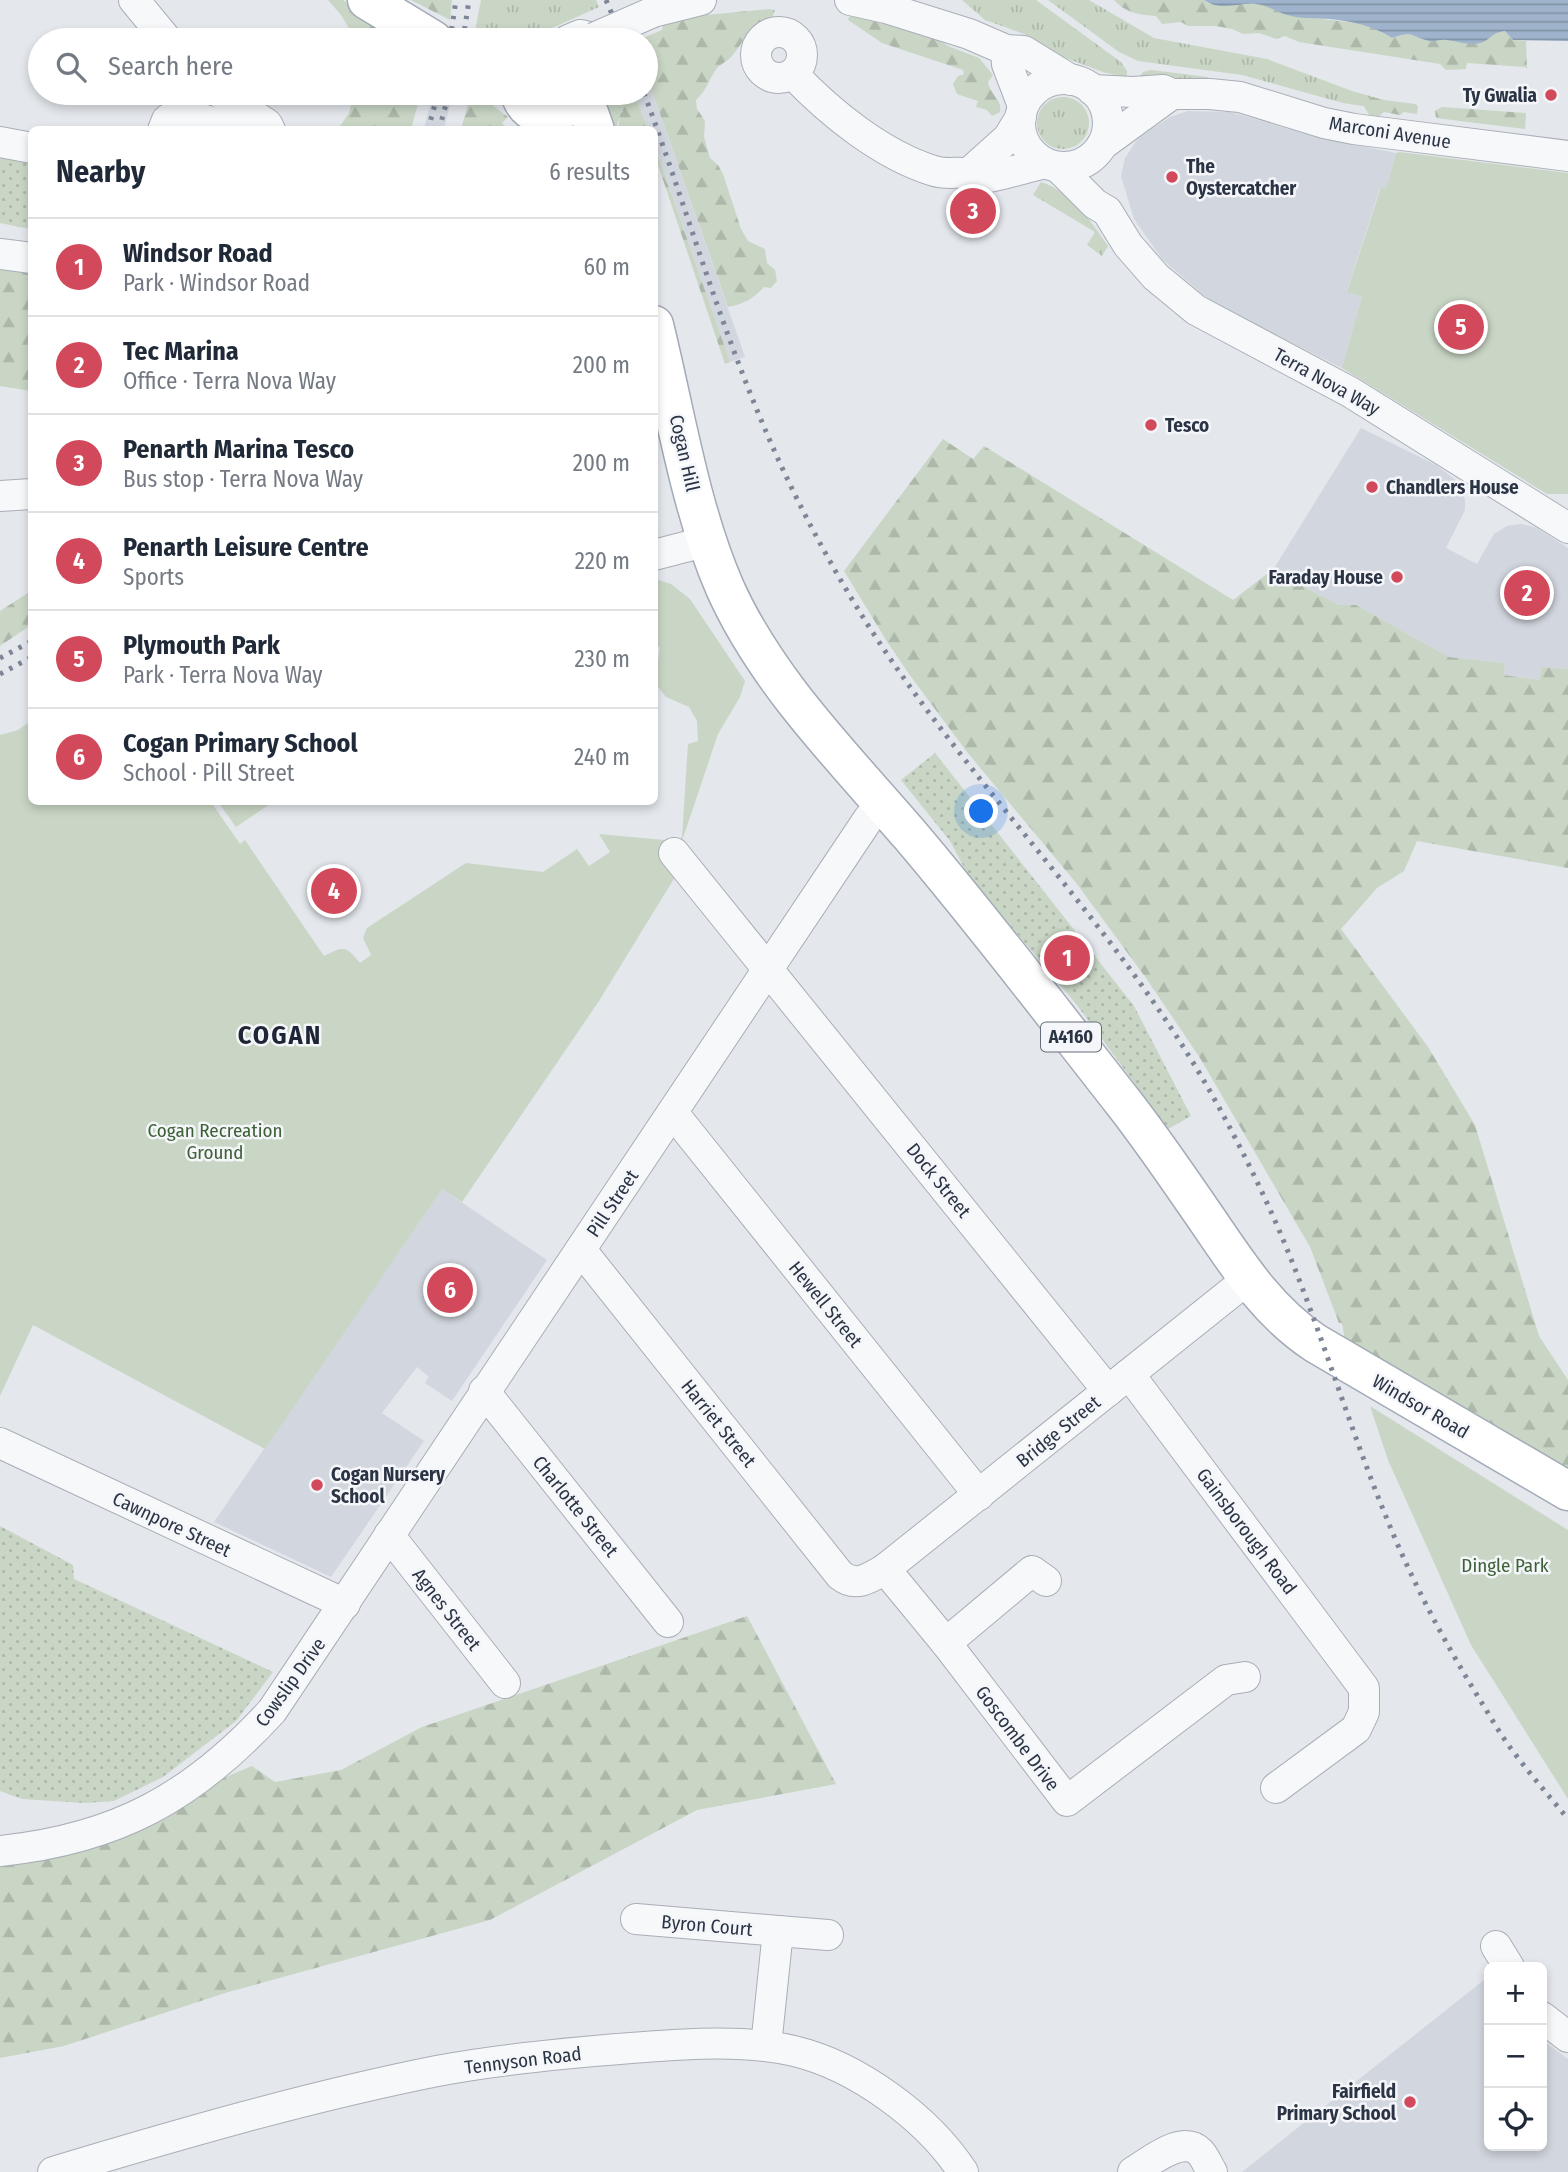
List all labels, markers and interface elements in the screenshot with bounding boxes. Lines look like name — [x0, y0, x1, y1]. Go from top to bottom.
search box — [28, 28, 658, 105]
icon: search — [52, 48, 90, 86]
text: Search here — [108, 51, 233, 82]
place label: Ty Gwalia — [1463, 84, 1537, 107]
marker: Ty Gwalia — [1543, 87, 1559, 103]
street label: Marconi Avenue — [1327, 112, 1452, 153]
text: Nearby — [56, 154, 145, 190]
place label: The Oystercatcher — [1186, 155, 1297, 200]
text: 6 results — [549, 158, 630, 186]
marker: The Oystercatcher — [1164, 169, 1180, 185]
pin: 3 — [950, 185, 996, 237]
text: Windsor Road — [123, 238, 273, 269]
text: 1 — [74, 253, 84, 281]
text: 60 m — [584, 253, 630, 281]
text: Park · Windsor Road — [123, 269, 310, 297]
pin: 5 — [1438, 301, 1484, 353]
text: Tec Marina — [123, 336, 239, 367]
street label: Terra Nova Way — [1270, 343, 1384, 420]
text: 2 — [74, 351, 84, 379]
text: 200 m — [573, 351, 630, 379]
text: Office · Terra Nova Way — [123, 367, 336, 395]
street label: Cogan Hill — [665, 413, 704, 494]
place label: Tesco — [1165, 414, 1209, 437]
marker: Tesco — [1143, 417, 1159, 433]
text: Penarth Marina Tesco — [123, 434, 354, 465]
text: 3 — [74, 449, 84, 477]
text: 200 m — [573, 449, 630, 477]
text: Bus stop · Terra Nova Way — [123, 465, 363, 493]
place label: Chandlers House — [1386, 476, 1519, 499]
marker: Chandlers House — [1364, 479, 1380, 495]
text: Penarth Leisure Centre — [123, 532, 369, 563]
text: 4 — [73, 547, 85, 575]
text: 220 m — [575, 547, 630, 575]
text: Sports — [123, 563, 184, 591]
place label: Faraday House — [1269, 566, 1383, 589]
pin: 2 — [1504, 567, 1550, 619]
marker: Faraday House — [1389, 569, 1405, 585]
text: Plymouth Park — [123, 630, 280, 661]
text: 5 — [73, 645, 85, 673]
text: 230 m — [574, 645, 630, 673]
text: Park · Terra Nova Way — [123, 661, 323, 689]
text: Cogan Primary School — [123, 728, 358, 759]
text: 6 — [73, 743, 85, 771]
text: 240 m — [574, 743, 630, 771]
text: School · Pill Street — [123, 759, 294, 787]
your location — [964, 794, 998, 828]
pin: 4 — [311, 865, 357, 917]
pin: 1 — [1044, 932, 1090, 984]
district label: COGAN — [238, 1020, 322, 1051]
road number: A4160 — [1041, 1022, 1101, 1052]
park label: Cogan Recreation Ground — [148, 1119, 282, 1164]
street label: Dock Street — [902, 1138, 976, 1223]
street label: Pill Street — [582, 1165, 644, 1241]
street label: Hewell Street — [784, 1257, 868, 1353]
pin: 6 — [427, 1264, 473, 1316]
street label: Windsor Road — [1368, 1370, 1473, 1443]
street label: Harriet Street — [676, 1375, 761, 1472]
street label: Bridge Street — [1012, 1390, 1105, 1472]
street label: Charlotte Street — [528, 1451, 624, 1562]
place label: Cogan Nursery School — [331, 1463, 446, 1508]
street label: Gainsborough Road — [1192, 1464, 1302, 1599]
marker: Cogan Nursery School — [309, 1477, 325, 1493]
street label: Cawnpore Street — [109, 1487, 235, 1562]
park label: Dingle Park — [1461, 1554, 1549, 1577]
street label: Agnes Street — [407, 1564, 486, 1655]
street label: Cowslip Drive — [250, 1633, 330, 1731]
street label: Goscombe Drive — [971, 1681, 1065, 1795]
street label: Byron Court — [660, 1910, 754, 1941]
map controls — [1484, 1962, 1547, 2151]
button: + — [1484, 1962, 1547, 2025]
button: − — [1484, 2025, 1547, 2088]
street label: Tennyson Road — [463, 2042, 583, 2079]
place label: Fairfield Primary School — [1277, 2080, 1397, 2125]
button: locate — [1484, 2088, 1547, 2151]
marker: Fairfield Primary School — [1402, 2094, 1418, 2110]

